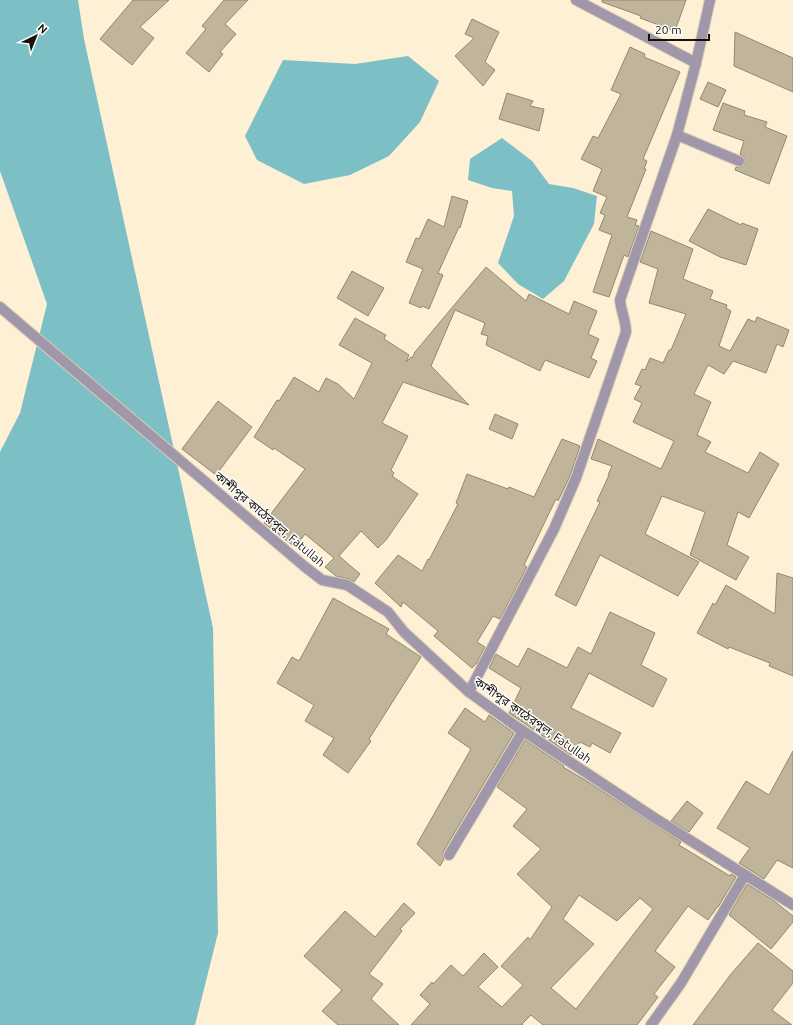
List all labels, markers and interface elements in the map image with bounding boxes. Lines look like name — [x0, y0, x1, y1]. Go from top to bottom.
north arrow — [16, 16, 56, 56]
scale bar — [649, 16, 709, 42]
text: N — [36, 21, 50, 36]
text: 20 m — [655, 23, 682, 36]
street label: কাশীপুর কাঠেরপুল, Fatullah — [210, 468, 328, 570]
street label: কাশীপুর কাঠেরপুল, Fatullah — [470, 673, 594, 767]

